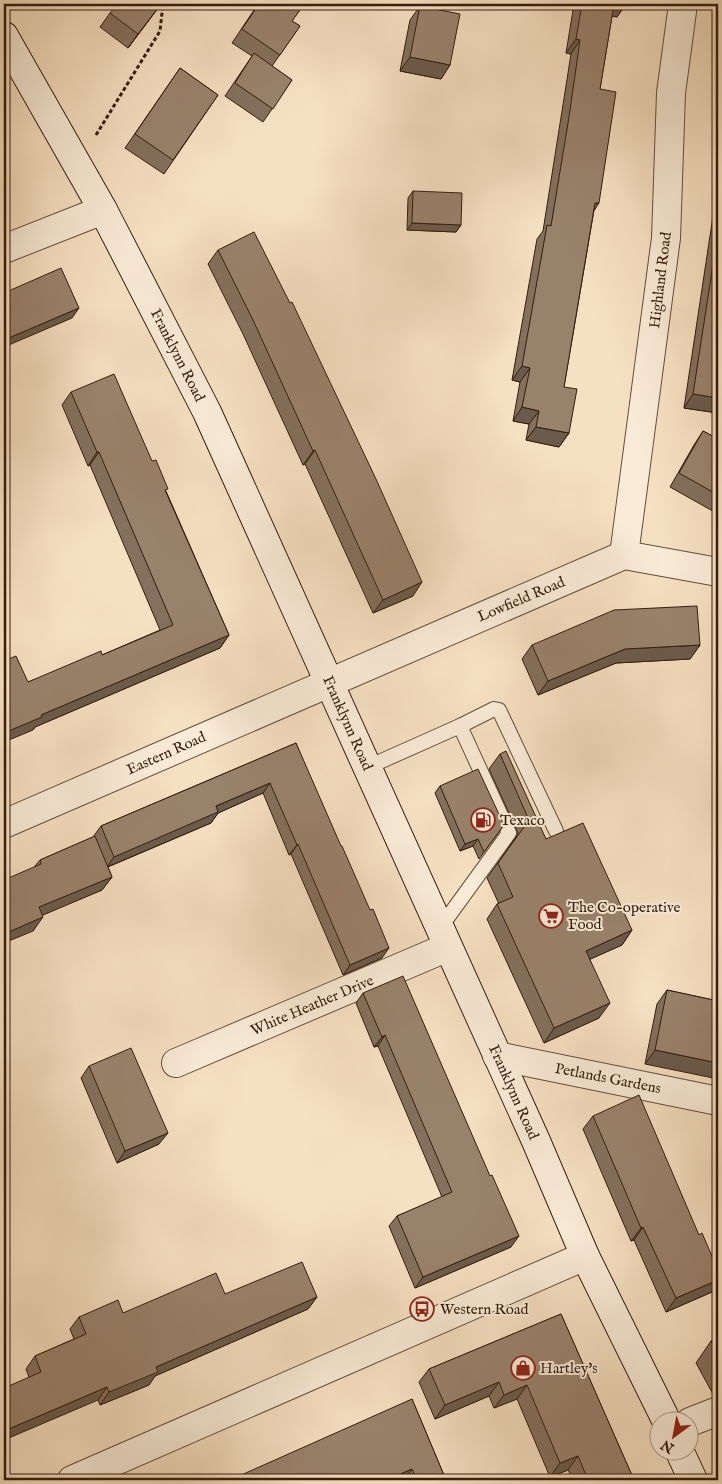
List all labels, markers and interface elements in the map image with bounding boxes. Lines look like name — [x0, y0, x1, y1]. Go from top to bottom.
street label: Highland Road — [645, 230, 676, 329]
street label: Franklynn Road — [146, 306, 210, 406]
street label: Lowfield Road — [474, 572, 569, 626]
street label: Franklynn Road — [318, 673, 377, 774]
street label: Eastern Road — [124, 727, 210, 779]
fuel station icon: Texaco — [470, 807, 496, 833]
place label: Texaco — [500, 811, 545, 830]
place label: The Co-operative Food — [568, 898, 681, 934]
supermarket icon: The Co-operative Food — [538, 903, 564, 929]
street label: White Heather Drive — [248, 971, 377, 1040]
street label: Franklynn Road — [484, 1042, 543, 1143]
street label: Petlands Gardens — [553, 1059, 663, 1098]
bus stop icon: Western Road — [409, 1296, 435, 1322]
place label: Western Road — [440, 1300, 529, 1319]
shop icon: Hartley's — [510, 1355, 536, 1381]
place label: Hartley's — [540, 1359, 598, 1378]
north arrow — [650, 1412, 700, 1462]
text: N — [658, 1435, 678, 1458]

